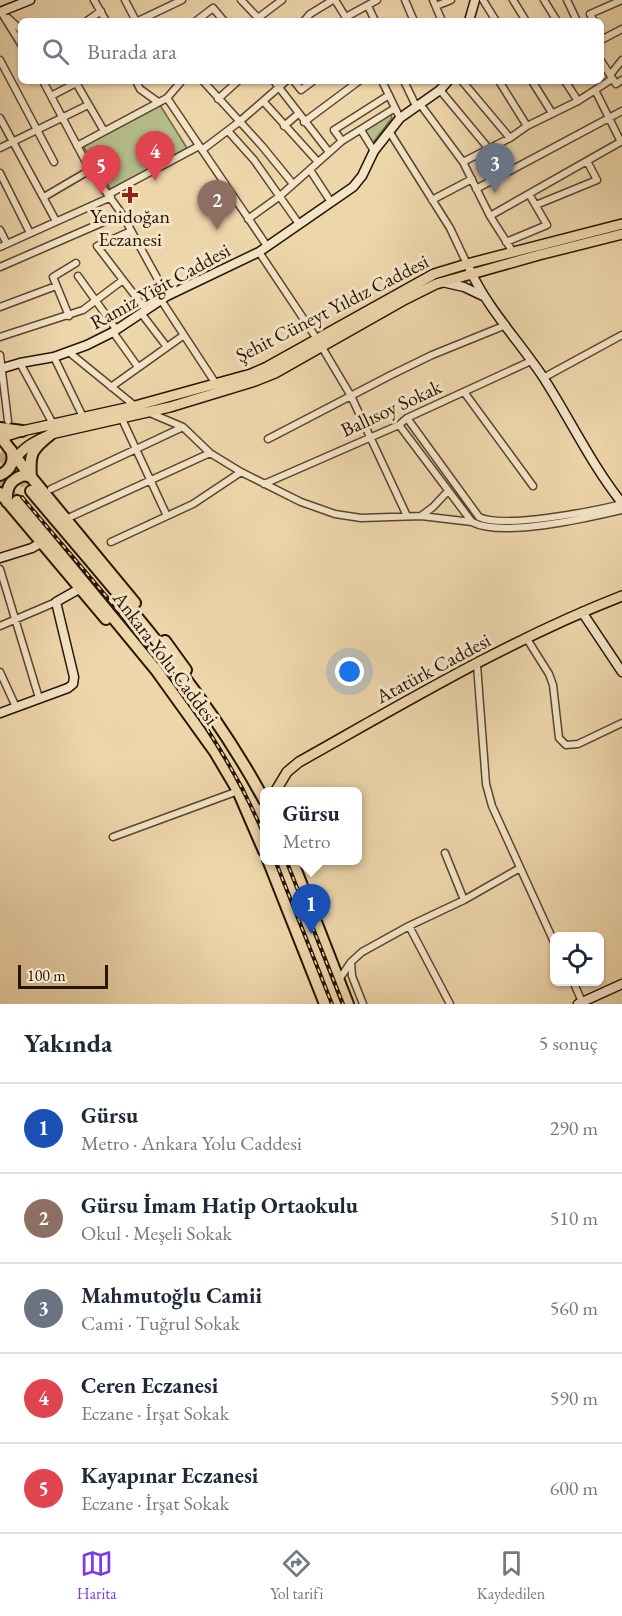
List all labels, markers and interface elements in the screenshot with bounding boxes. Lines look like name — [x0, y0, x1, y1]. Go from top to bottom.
search box — [18, 18, 604, 84]
icon: search — [39, 35, 72, 68]
text: Burada ara — [87, 37, 177, 66]
pin: 4 — [136, 132, 174, 181]
pin: 3 — [476, 144, 514, 193]
pin: 5 — [82, 146, 120, 195]
pin: 2 — [198, 180, 236, 230]
marker: Yenidoğan Eczanesi — [123, 188, 137, 202]
place label: Yenidoğan Eczanesi — [90, 203, 170, 252]
street label: Ramiz Yiğit Caddesi — [85, 237, 235, 335]
street label: Şehit Cüneyt Yıldız Caddesi — [231, 248, 433, 368]
street label: Ballısoy Sokak — [336, 373, 446, 443]
street label: Ankara Yolu Caddesi — [107, 585, 225, 730]
street label: Atatürk Caddesi — [370, 627, 495, 710]
your location — [335, 657, 364, 686]
popup — [260, 787, 362, 865]
text: Gürsu — [282, 799, 340, 828]
text: Metro — [282, 828, 331, 854]
pin: 1 — [292, 884, 330, 934]
map controls — [550, 932, 604, 986]
button: locate — [550, 932, 604, 986]
scale bar — [18, 962, 108, 989]
text: 100 m — [27, 965, 66, 986]
text: Yakında — [24, 1026, 112, 1060]
text: 5 sonuç — [539, 1030, 598, 1056]
text: Gürsu — [81, 1101, 138, 1130]
text: 1 — [38, 1115, 49, 1141]
text: 290 m — [550, 1115, 598, 1141]
text: Metro · Ankara Yolu Caddesi — [81, 1130, 302, 1156]
text: Gürsu İmam Hatip Ortaokulu — [81, 1191, 358, 1220]
text: 2 — [38, 1205, 49, 1231]
text: 510 m — [550, 1205, 598, 1231]
text: Okul · Meşeli Sokak — [81, 1220, 232, 1246]
text: Mahmutoğlu Camii — [81, 1281, 262, 1310]
text: 3 — [38, 1295, 49, 1321]
text: 560 m — [550, 1295, 598, 1321]
text: Cami · Tuğrul Sokak — [81, 1310, 240, 1336]
text: Ceren Eczanesi — [81, 1371, 218, 1400]
text: 4 — [38, 1385, 49, 1411]
text: 590 m — [550, 1385, 598, 1411]
text: Eczane · İrşat Sokak — [81, 1400, 229, 1426]
text: Kayapınar Eczanesi — [81, 1461, 258, 1490]
text: 5 — [38, 1475, 49, 1501]
text: 600 m — [550, 1475, 598, 1501]
text: Eczane · İrşat Sokak — [81, 1490, 229, 1516]
tab: Harita — [77, 1547, 117, 1604]
tab: Yol tarifi — [270, 1547, 323, 1604]
tab: Kaydedilen — [477, 1547, 545, 1604]

